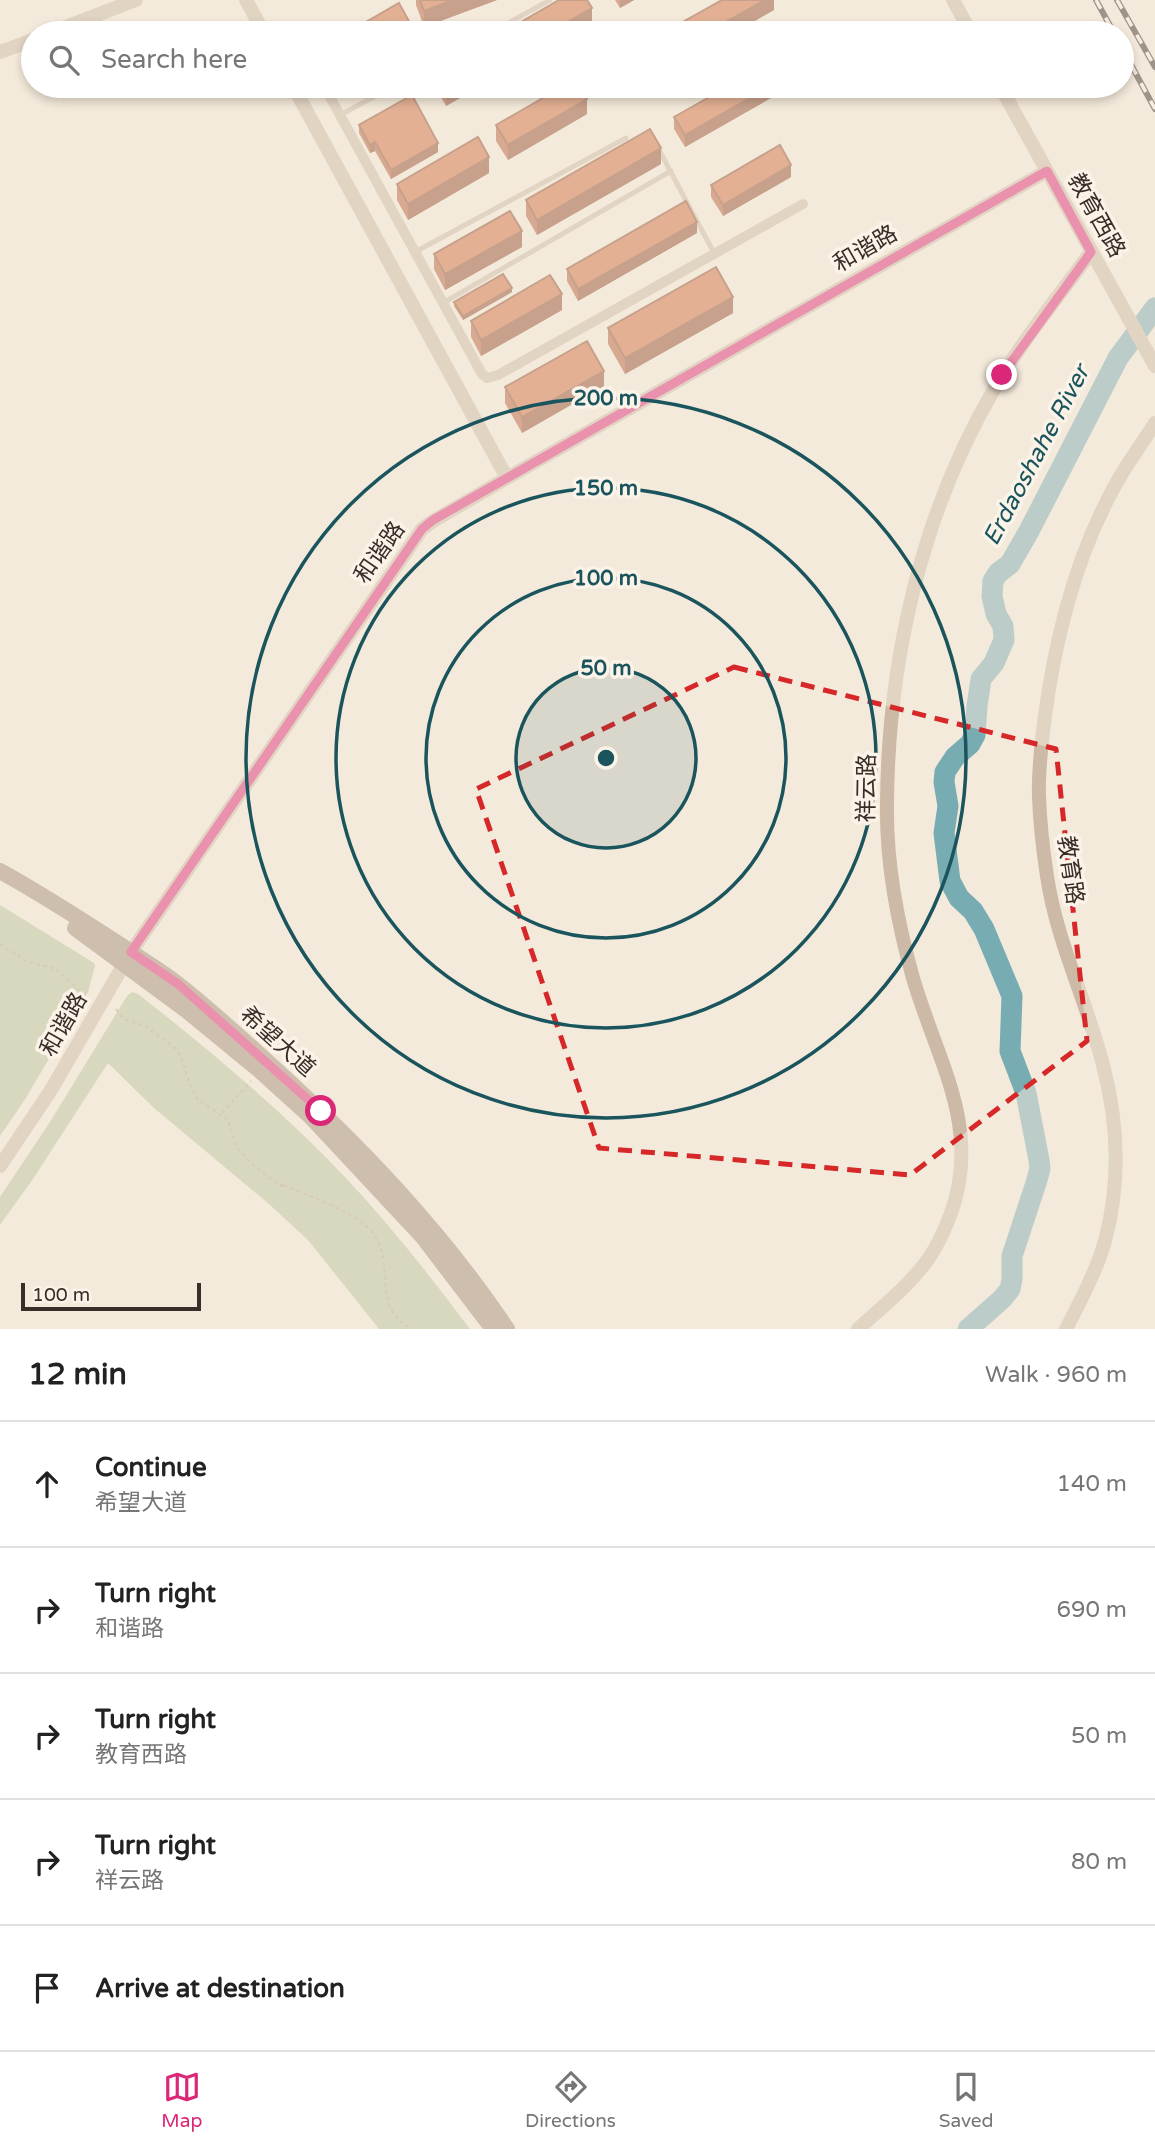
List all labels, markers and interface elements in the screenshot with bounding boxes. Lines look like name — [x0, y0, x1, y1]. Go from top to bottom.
search box — [21, 21, 1134, 98]
icon: search — [45, 41, 83, 79]
text: Search here — [101, 44, 247, 75]
street label: 教育西路 — [1062, 168, 1131, 263]
street label: 和谐路 — [829, 219, 902, 278]
water label: Erdaoshahe River — [977, 358, 1097, 550]
route end — [986, 359, 1017, 390]
text: 200 m — [574, 386, 638, 411]
text: 150 m — [574, 476, 638, 501]
street label: 和谐路 — [349, 516, 411, 589]
text: 100 m — [574, 566, 638, 591]
text: 50 m — [580, 656, 632, 681]
centre of rings — [594, 746, 618, 770]
street label: 祥云路 — [852, 753, 882, 823]
street label: 教育路 — [1051, 834, 1089, 906]
street label: 和谐路 — [34, 988, 93, 1061]
street label: 希望大道 — [234, 1001, 321, 1083]
route start — [305, 1095, 336, 1126]
scale bar — [21, 1280, 201, 1312]
text: 100 m — [32, 1284, 90, 1306]
text: 12 min — [28, 1356, 127, 1393]
text: Walk · 960 m — [985, 1361, 1127, 1389]
text: Continue — [95, 1452, 207, 1483]
icon: ahead — [28, 1465, 66, 1503]
text: 140 m — [1057, 1470, 1127, 1498]
text: 希望大道 — [95, 1489, 187, 1517]
text: Turn right — [95, 1578, 216, 1609]
icon: right — [28, 1591, 66, 1629]
text: 690 m — [1057, 1596, 1127, 1624]
text: 和谐路 — [95, 1615, 164, 1643]
text: Turn right — [95, 1704, 216, 1735]
icon: right — [28, 1717, 66, 1755]
text: 50 m — [1071, 1722, 1127, 1750]
text: 教育西路 — [95, 1741, 187, 1769]
text: Turn right — [95, 1830, 216, 1861]
icon: right — [28, 1843, 66, 1881]
text: 80 m — [1071, 1848, 1127, 1876]
text: 祥云路 — [95, 1867, 164, 1895]
icon: arrive — [28, 1969, 66, 2007]
text: Arrive at destination — [95, 1973, 345, 2004]
tab: Map — [161, 2068, 202, 2132]
tab: Directions — [525, 2068, 616, 2132]
tab: Saved — [939, 2068, 994, 2132]

